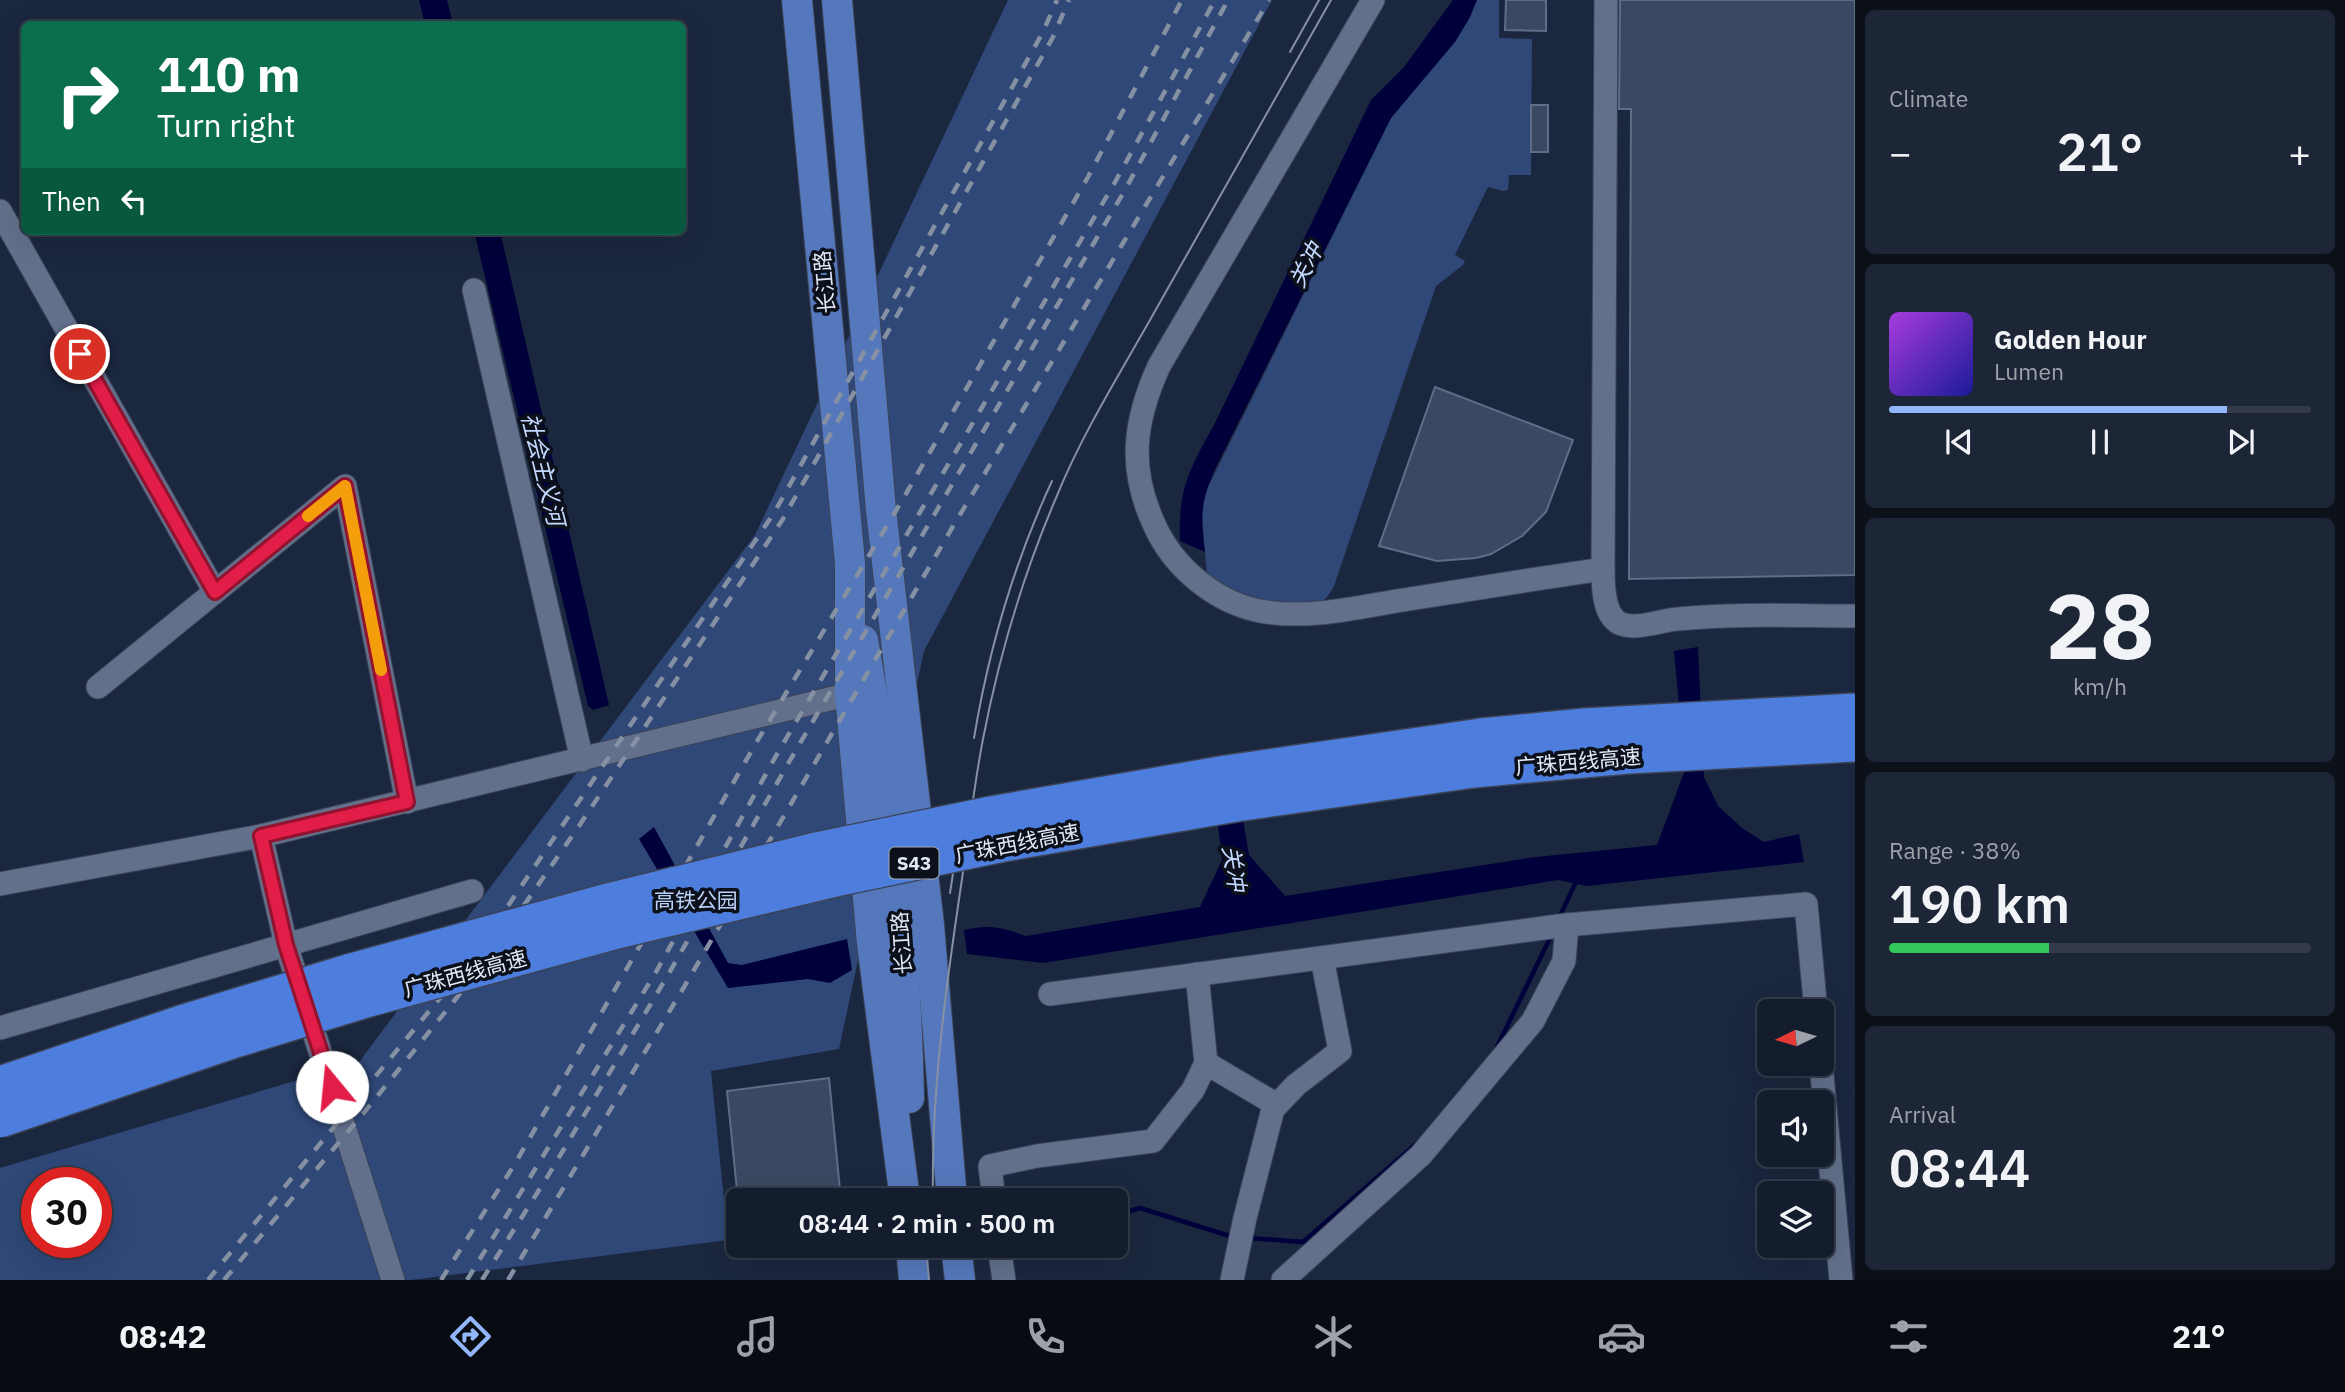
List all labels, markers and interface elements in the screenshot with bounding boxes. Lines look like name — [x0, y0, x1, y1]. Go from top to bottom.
text: 110 m — [157, 42, 301, 105]
icon: right — [42, 49, 133, 140]
text: Climate — [1889, 83, 1968, 113]
text: Turn right — [157, 104, 295, 146]
text: 21° — [2057, 118, 2143, 185]
text: − — [1889, 128, 1912, 177]
text: + — [2288, 128, 2311, 177]
icon: left — [115, 182, 153, 220]
text: Then — [42, 184, 101, 218]
water label: 关冲 — [1281, 235, 1330, 292]
street label: 长江路 — [807, 249, 841, 315]
text: Golden Hour — [1994, 322, 2147, 356]
pin — [50, 324, 110, 384]
icon: arrive — [61, 335, 99, 373]
text: Lumen — [1994, 356, 2064, 386]
water label: 社会主义河 — [516, 410, 573, 532]
icon: previous — [1940, 423, 1978, 461]
icon: pause — [2081, 423, 2119, 461]
icon: next — [2222, 423, 2260, 461]
text: 28 — [2045, 566, 2155, 684]
text: km/h — [2073, 671, 2127, 701]
street label: 广珠西线高速 — [1514, 742, 1642, 780]
street label: 广珠西线高速 — [952, 817, 1082, 869]
text: Range · 38% — [1889, 835, 2021, 865]
water label: 关冲 — [1217, 843, 1254, 896]
road number: S43 — [890, 848, 939, 878]
text: 190 km — [1889, 870, 2070, 937]
park label: 高铁公园 — [654, 886, 738, 914]
street label: 长江路 — [885, 911, 917, 975]
street label: 广珠西线高速 — [401, 943, 529, 1003]
north arrow — [1757, 999, 1834, 1076]
map controls — [1757, 999, 1834, 1258]
position arrow — [295, 1050, 369, 1124]
button: sound — [1757, 1090, 1834, 1167]
text: Arrival — [1889, 1099, 1956, 1129]
text: 08:44 — [1889, 1134, 2030, 1201]
speed limit sign: 30 — [21, 1167, 112, 1258]
button: layers — [1757, 1181, 1834, 1258]
text: 08:44 · 2 min · 500 m — [799, 1206, 1055, 1240]
icon: directions — [446, 1312, 495, 1361]
icon: music — [733, 1312, 782, 1361]
icon: phone — [1021, 1312, 1070, 1361]
icon: climate — [1309, 1312, 1358, 1361]
icon: car — [1597, 1312, 1646, 1361]
icon: filters — [1884, 1312, 1933, 1361]
text: 08:42 — [119, 1315, 207, 1357]
text: 21° — [2172, 1315, 2226, 1357]

